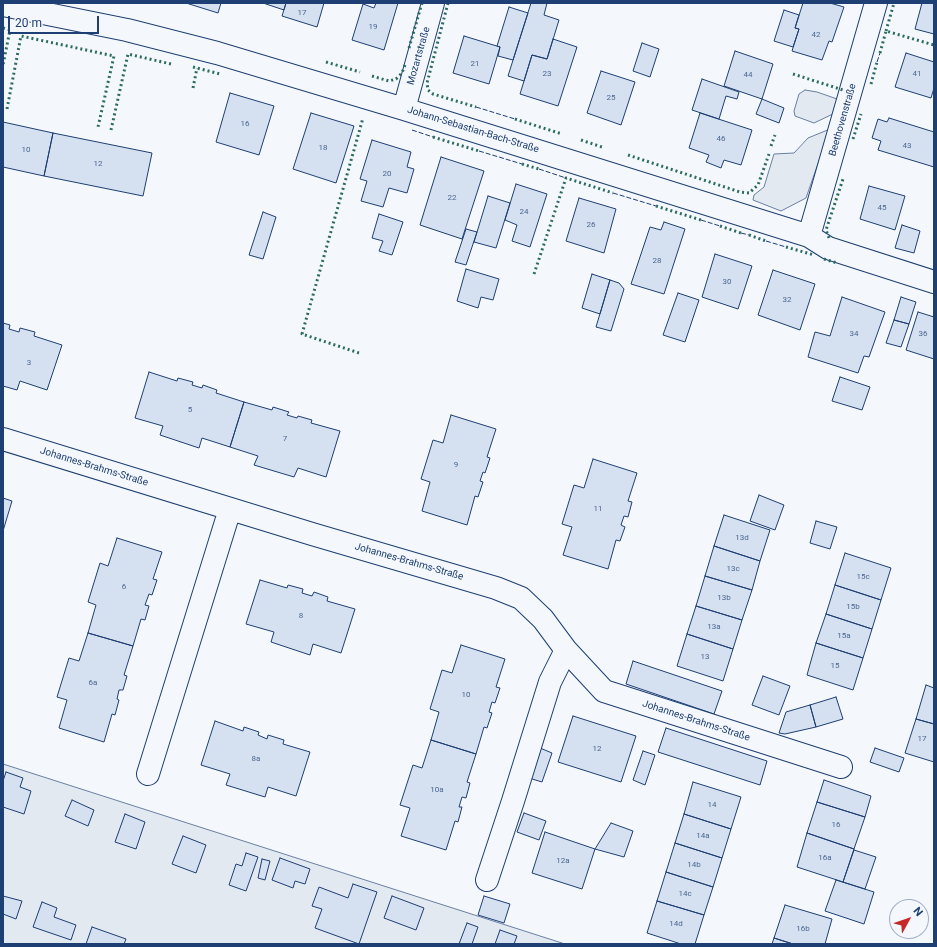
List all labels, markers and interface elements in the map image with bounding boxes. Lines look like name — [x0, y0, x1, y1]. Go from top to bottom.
scale bar — [10, 8, 101, 34]
house number: 17 — [298, 8, 306, 18]
text: 20 m — [15, 16, 42, 30]
house number: 19 — [369, 22, 377, 32]
street label: Mozartstraße — [405, 26, 433, 86]
house number: 42 — [812, 30, 820, 40]
house number: 21 — [471, 59, 479, 69]
house number: 23 — [543, 69, 551, 79]
house number: 41 — [913, 69, 921, 79]
house number: 44 — [744, 70, 752, 80]
street label: Beethovenstraße — [827, 82, 859, 158]
house number: 25 — [607, 93, 615, 103]
street label: Johann-Sebastian-Bach-Straße — [406, 104, 540, 156]
house number: 16 — [241, 119, 249, 129]
house number: 46 — [717, 134, 725, 144]
house number: 43 — [903, 141, 911, 151]
house number: 18 — [319, 143, 327, 153]
house number: 10 — [22, 145, 30, 155]
house number: 12 — [94, 159, 102, 169]
house number: 20 — [383, 169, 391, 179]
house number: 22 — [448, 193, 456, 203]
house number: 45 — [878, 203, 886, 213]
house number: 24 — [520, 207, 528, 217]
house number: 26 — [587, 220, 595, 230]
house number: 28 — [653, 256, 661, 266]
house number: 30 — [723, 277, 731, 287]
house number: 32 — [783, 295, 791, 305]
house number: 34 — [850, 329, 858, 339]
house number: 36 — [919, 329, 927, 339]
house number: 3 — [27, 358, 31, 368]
house number: 5 — [188, 405, 192, 415]
house number: 7 — [283, 434, 287, 444]
street label: Johannes-Brahms-Straße — [38, 445, 150, 489]
house number: 9 — [454, 460, 458, 470]
house number: 11 — [594, 504, 602, 514]
house number: 13d — [735, 533, 749, 543]
street label: Johannes-Brahms-Straße — [353, 541, 465, 583]
house number: 13c — [726, 564, 740, 574]
house number: 15c — [856, 572, 870, 582]
house number: 6 — [122, 582, 126, 592]
house number: 13b — [717, 593, 731, 603]
house number: 15b — [846, 602, 860, 612]
house number: 8 — [299, 611, 303, 621]
house number: 13a — [707, 622, 721, 632]
house number: 15a — [837, 631, 851, 641]
house number: 13 — [701, 652, 709, 662]
house number: 15 — [831, 661, 839, 671]
house number: 6a — [89, 678, 97, 688]
house number: 10 — [462, 690, 470, 700]
street label: Johannes-Brahms-Straße — [641, 698, 751, 744]
house number: 17 — [918, 734, 926, 744]
house number: 12 — [593, 744, 601, 754]
house number: 8a — [252, 754, 260, 764]
house number: 10a — [430, 785, 444, 795]
house number: 14 — [708, 800, 716, 810]
house number: 16 — [832, 820, 840, 830]
house number: 14a — [696, 831, 710, 841]
house number: 16a — [818, 853, 832, 863]
house number: 12a — [556, 856, 570, 866]
house number: 14b — [687, 860, 701, 870]
house number: 14c — [678, 889, 692, 899]
north arrow — [889, 899, 929, 939]
text: N — [910, 904, 925, 919]
house number: 14d — [669, 919, 683, 929]
house number: 16b — [796, 924, 810, 934]

